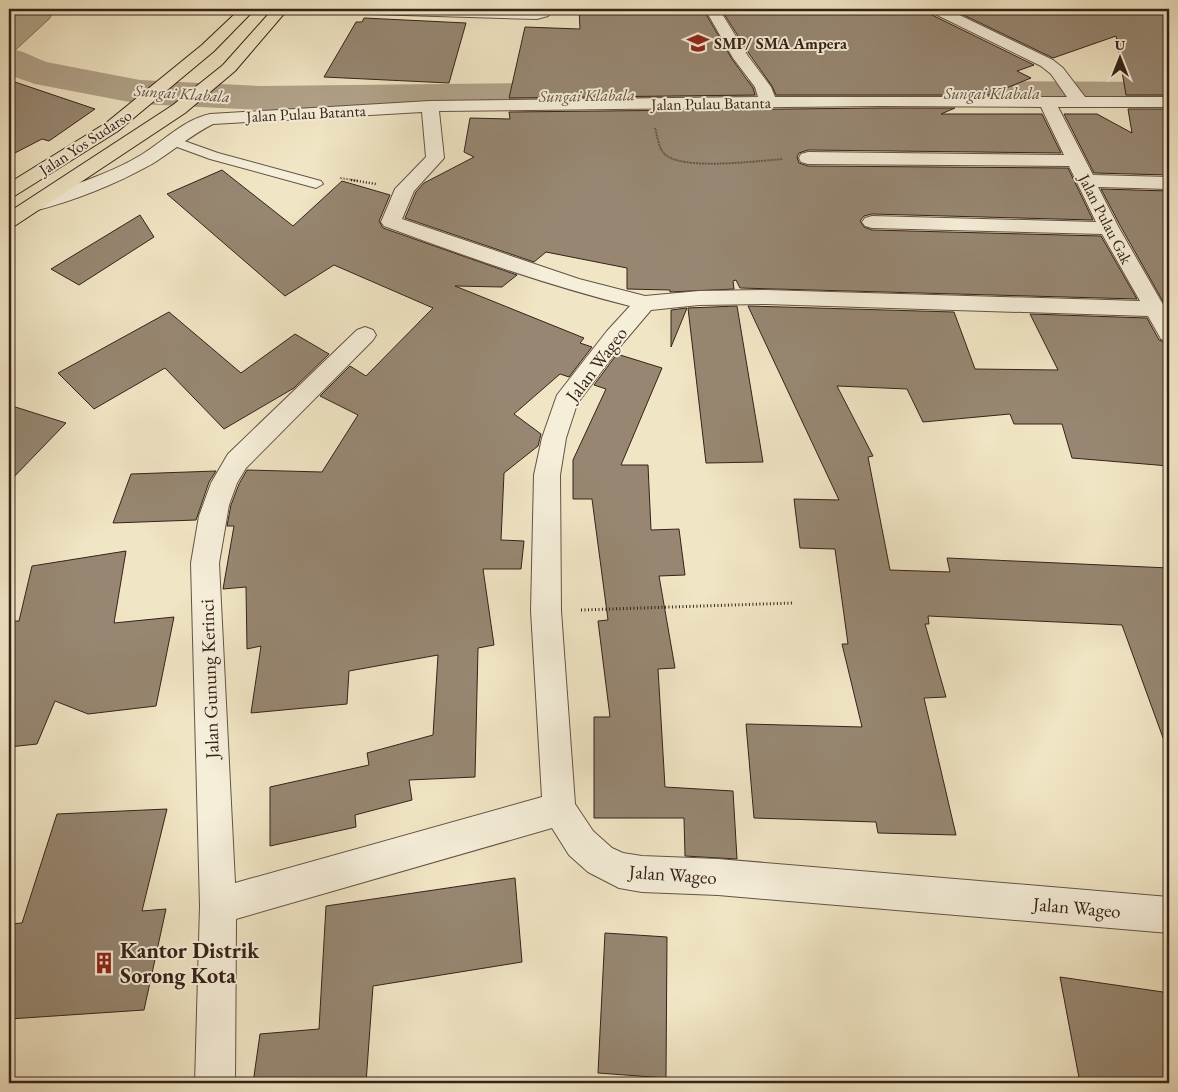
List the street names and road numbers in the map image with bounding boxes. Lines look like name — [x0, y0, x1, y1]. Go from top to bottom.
street label: Jalan Pulau Batanta — [649, 92, 772, 115]
street label: Jalan Pulau Batanta — [244, 100, 367, 127]
street label: Jalan Yos Sudarso — [33, 105, 136, 181]
street label: Jalan Pulau Gak — [1073, 169, 1137, 268]
street label: Jalan Wageo — [559, 322, 633, 409]
street label: Jalan Gunung Kerinci — [194, 598, 225, 761]
street label: Jalan Wageo — [626, 859, 718, 890]
street label: Jalan Wageo — [1030, 891, 1122, 924]

